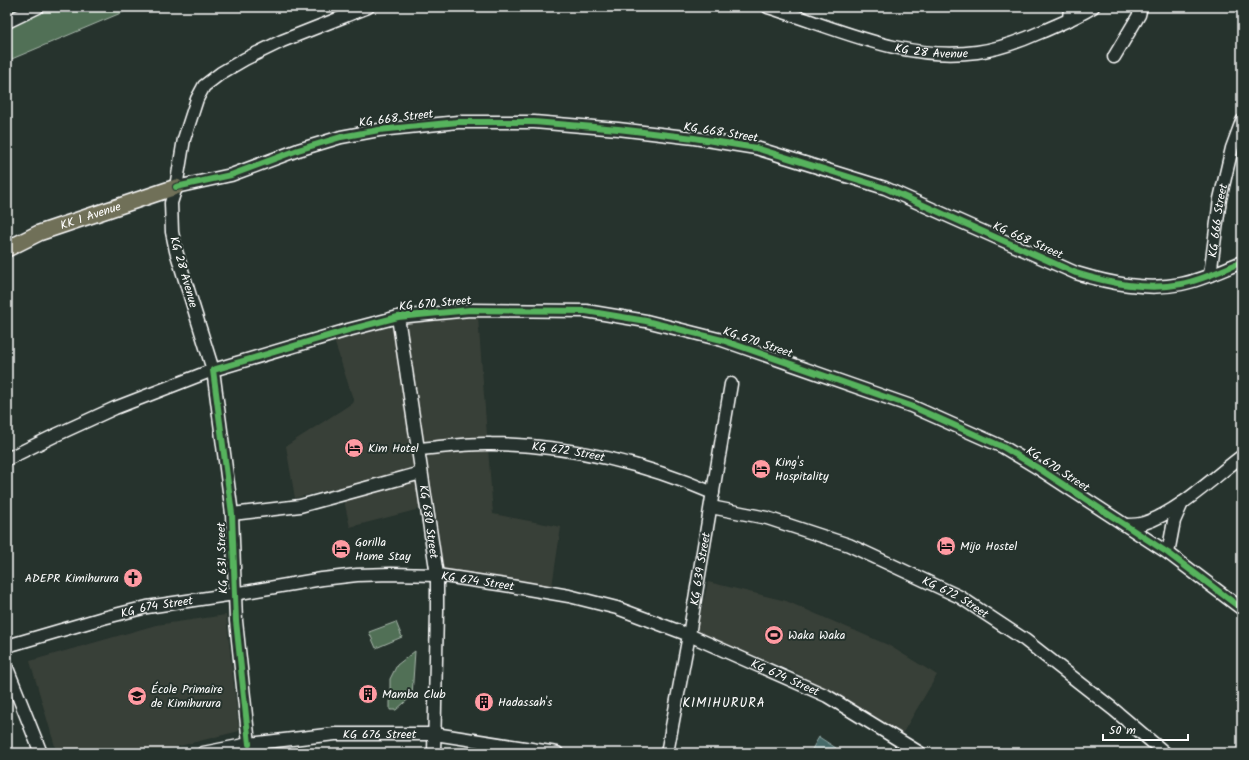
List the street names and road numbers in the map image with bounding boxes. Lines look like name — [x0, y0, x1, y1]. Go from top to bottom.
street label: KG 28 Avenue — [893, 38, 969, 64]
street label: KG 668 Street — [358, 104, 435, 132]
street label: KG 668 Street — [682, 117, 760, 148]
street label: KG 666 Street — [1203, 181, 1233, 259]
street label: KK 1 Avenue — [58, 197, 124, 235]
street label: KG 668 Street — [990, 217, 1066, 265]
street label: KG 28 Avenue — [164, 234, 203, 311]
street label: KG 670 Street — [398, 291, 472, 316]
street label: KG 670 Street — [720, 322, 796, 363]
street label: KG 672 Street — [531, 437, 607, 467]
street label: KG 670 Street — [1022, 442, 1094, 497]
street label: KG 680 Street — [413, 484, 443, 560]
street label: KG 631 Street — [212, 521, 233, 594]
street label: KG 639 Street — [685, 531, 716, 607]
street label: KG 674 Street — [440, 567, 516, 596]
street label: KG 672 Street — [919, 572, 993, 624]
street label: KG 674 Street — [119, 591, 195, 623]
street label: KG 674 Street — [748, 654, 823, 702]
street label: KG 676 Street — [343, 725, 417, 744]

